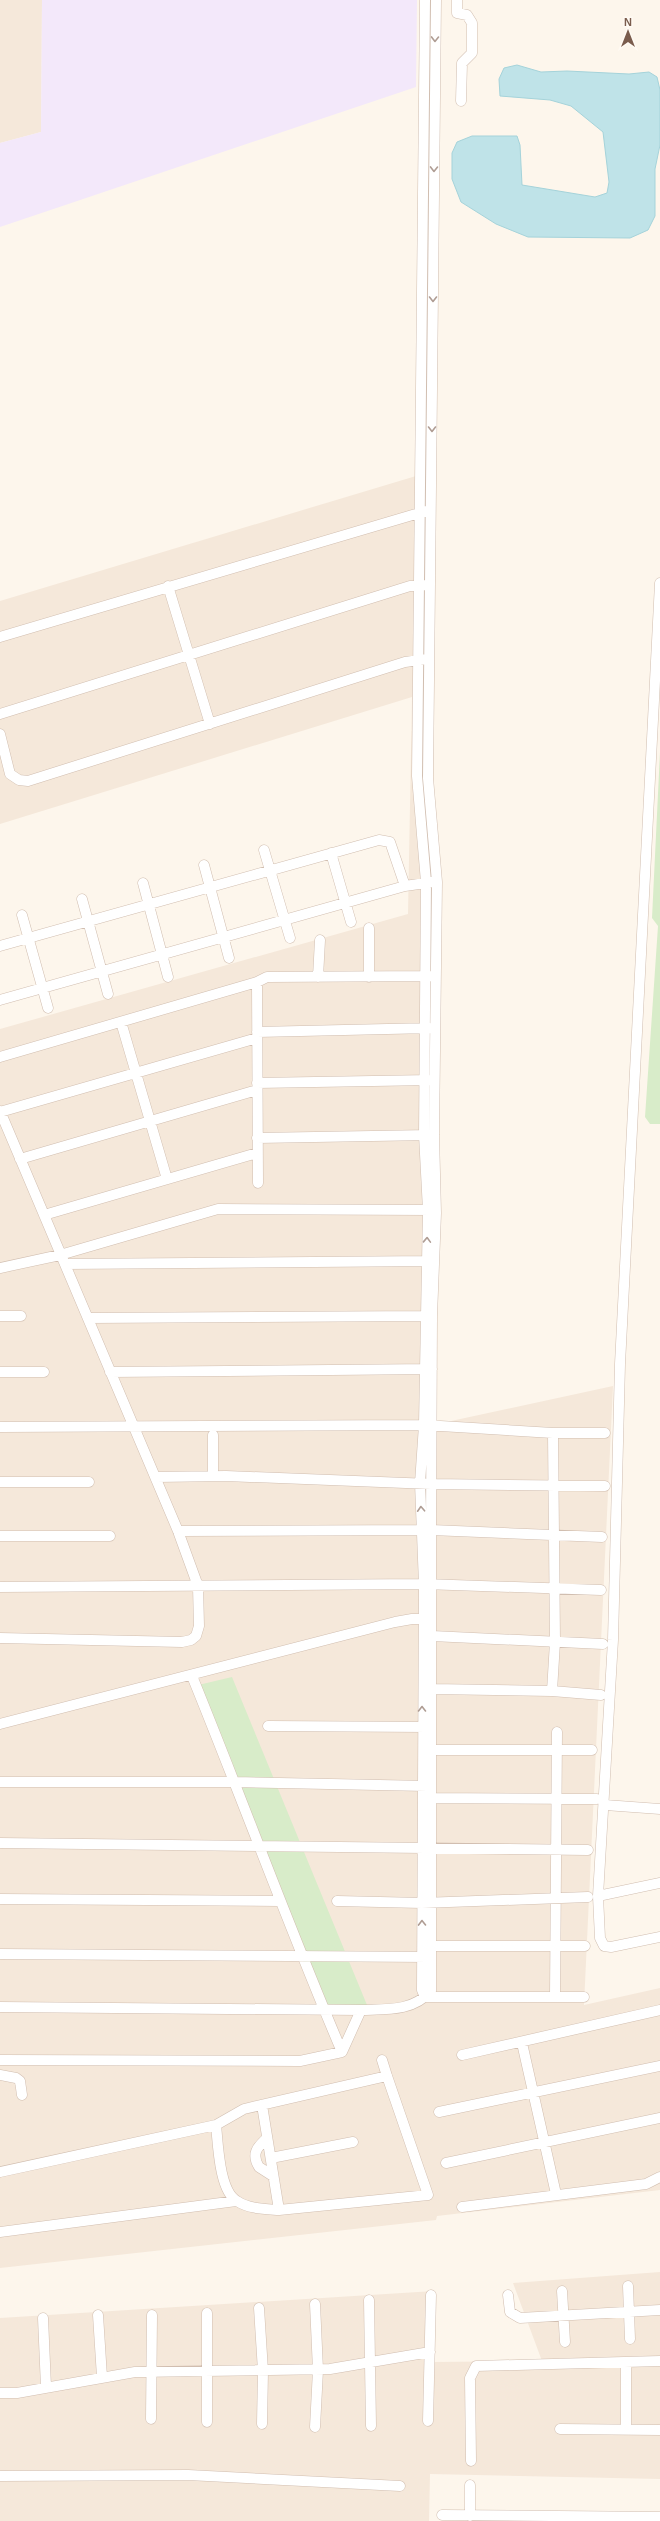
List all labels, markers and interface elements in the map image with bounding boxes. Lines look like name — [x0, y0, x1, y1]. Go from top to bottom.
north arrow — [608, 12, 648, 52]
text: N — [624, 16, 632, 28]
one-way arrow — [431, 36, 440, 42]
one-way arrow — [430, 166, 438, 172]
one-way arrow — [429, 296, 437, 302]
one-way arrow — [428, 426, 436, 432]
one-way arrow — [422, 1237, 431, 1243]
one-way arrow — [417, 1506, 426, 1512]
one-way arrow — [418, 1706, 426, 1712]
one-way arrow — [418, 1920, 426, 1926]

